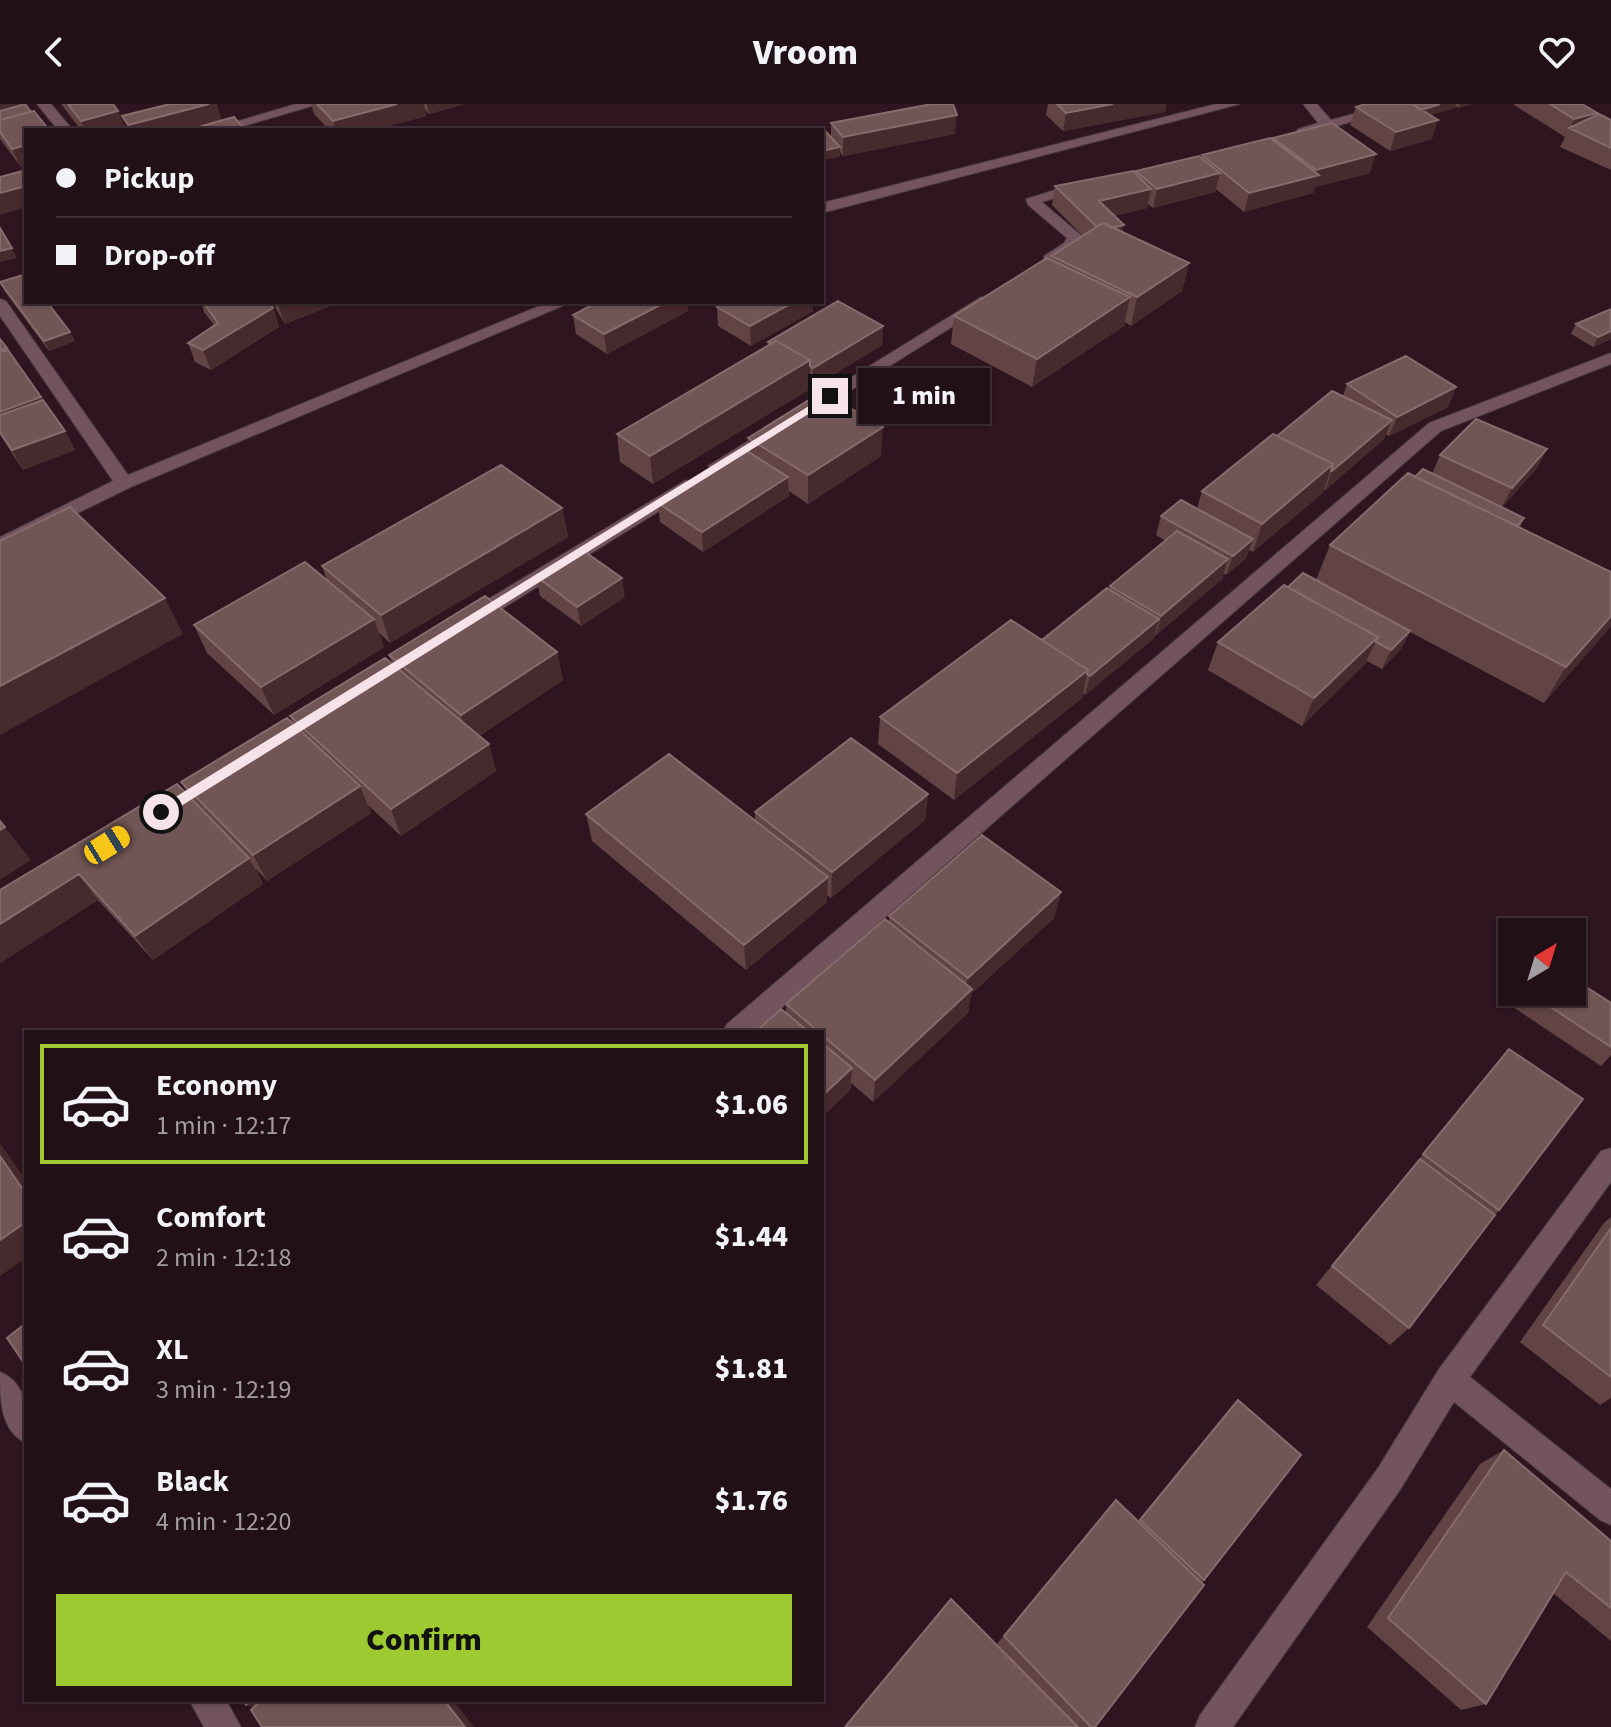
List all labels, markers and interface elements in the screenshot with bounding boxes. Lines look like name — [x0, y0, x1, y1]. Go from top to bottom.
text: Vroom — [753, 27, 858, 78]
icon: back — [32, 30, 76, 74]
icon: heart — [1535, 30, 1579, 74]
text: Pickup — [104, 157, 194, 200]
text: Drop-off — [104, 234, 215, 277]
callout: 1 min — [858, 368, 990, 424]
text: 1 min — [892, 377, 956, 414]
route end — [812, 378, 848, 414]
route start — [143, 794, 179, 830]
car — [80, 822, 134, 868]
north arrow — [1498, 918, 1586, 1006]
map controls — [1498, 918, 1586, 1006]
text: Economy — [156, 1064, 277, 1107]
icon: car — [60, 1068, 132, 1140]
text: $1.06 — [715, 1083, 788, 1126]
text: 1 min · 12:17 — [156, 1107, 291, 1144]
text: Comfort — [156, 1196, 266, 1239]
icon: car — [60, 1200, 132, 1272]
text: $1.44 — [715, 1215, 788, 1258]
text: 2 min · 12:18 — [156, 1239, 291, 1276]
text: XL — [156, 1328, 189, 1371]
icon: car — [60, 1332, 132, 1404]
text: $1.81 — [715, 1347, 788, 1390]
text: 3 min · 12:19 — [156, 1371, 291, 1408]
text: Black — [156, 1460, 229, 1503]
icon: car — [60, 1464, 132, 1536]
text: $1.76 — [715, 1479, 788, 1522]
text: 4 min · 12:20 — [156, 1503, 291, 1540]
button: Confirm — [56, 1594, 792, 1686]

